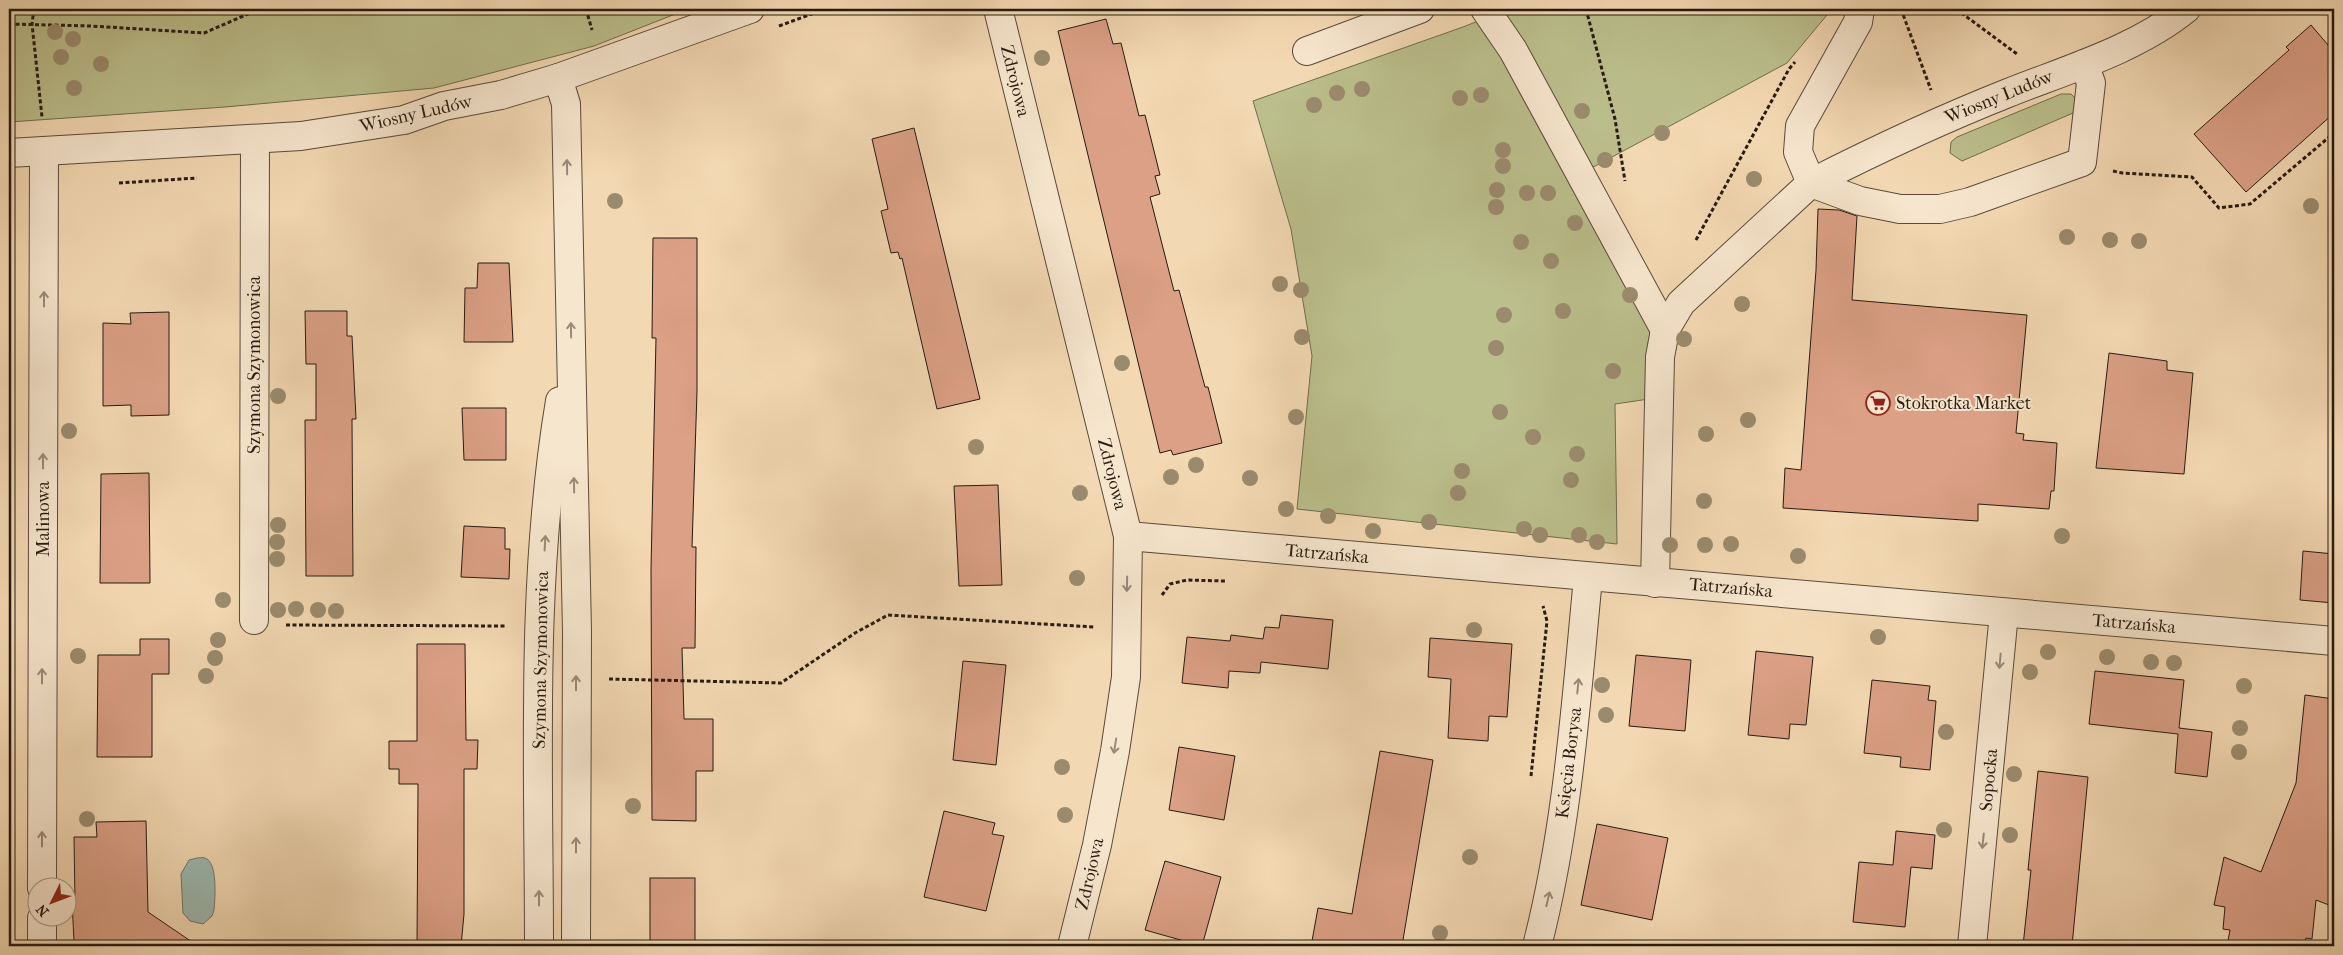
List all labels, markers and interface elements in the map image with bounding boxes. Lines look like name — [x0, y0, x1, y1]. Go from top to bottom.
street label: Zdrojowa — [996, 43, 1034, 120]
street label: Wiosny Ludów — [1941, 66, 2057, 129]
street label: Wiosny Ludów — [357, 91, 475, 137]
one-way arrow — [562, 160, 572, 176]
street label: Szymona Szymonowica — [244, 275, 265, 454]
one-way arrow — [39, 291, 49, 308]
one-way arrow — [566, 322, 576, 338]
supermarket icon: Stokrotka Market — [1865, 390, 1891, 416]
place label: Stokrotka Market — [1896, 393, 2032, 414]
street label: Zdrojowa — [1093, 436, 1131, 513]
one-way arrow — [38, 454, 48, 470]
one-way arrow — [569, 477, 579, 494]
street label: Malinowa — [33, 480, 54, 557]
one-way arrow — [540, 535, 549, 551]
street label: Tatrzańska — [1284, 540, 1370, 568]
street label: Szymona Szymonowica — [529, 570, 553, 749]
street label: Tatrzańska — [1688, 574, 1774, 602]
one-way arrow — [1122, 576, 1132, 592]
street label: Tatrzańska — [2091, 610, 2177, 638]
one-way arrow — [1995, 653, 2005, 669]
one-way arrow — [37, 669, 47, 685]
one-way arrow — [571, 675, 581, 691]
one-way arrow — [1573, 678, 1582, 694]
street label: Księcia Borysa — [1552, 705, 1586, 820]
one-way arrow — [1110, 738, 1120, 754]
street label: Sopocka — [1976, 747, 2002, 812]
one-way arrow — [37, 831, 47, 848]
one-way arrow — [1978, 832, 1988, 848]
street label: Zdrojowa — [1072, 835, 1109, 912]
one-way arrow — [571, 837, 581, 854]
north arrow — [28, 878, 78, 928]
one-way arrow — [534, 890, 544, 906]
one-way arrow — [1544, 891, 1553, 907]
text: N — [33, 900, 53, 920]

